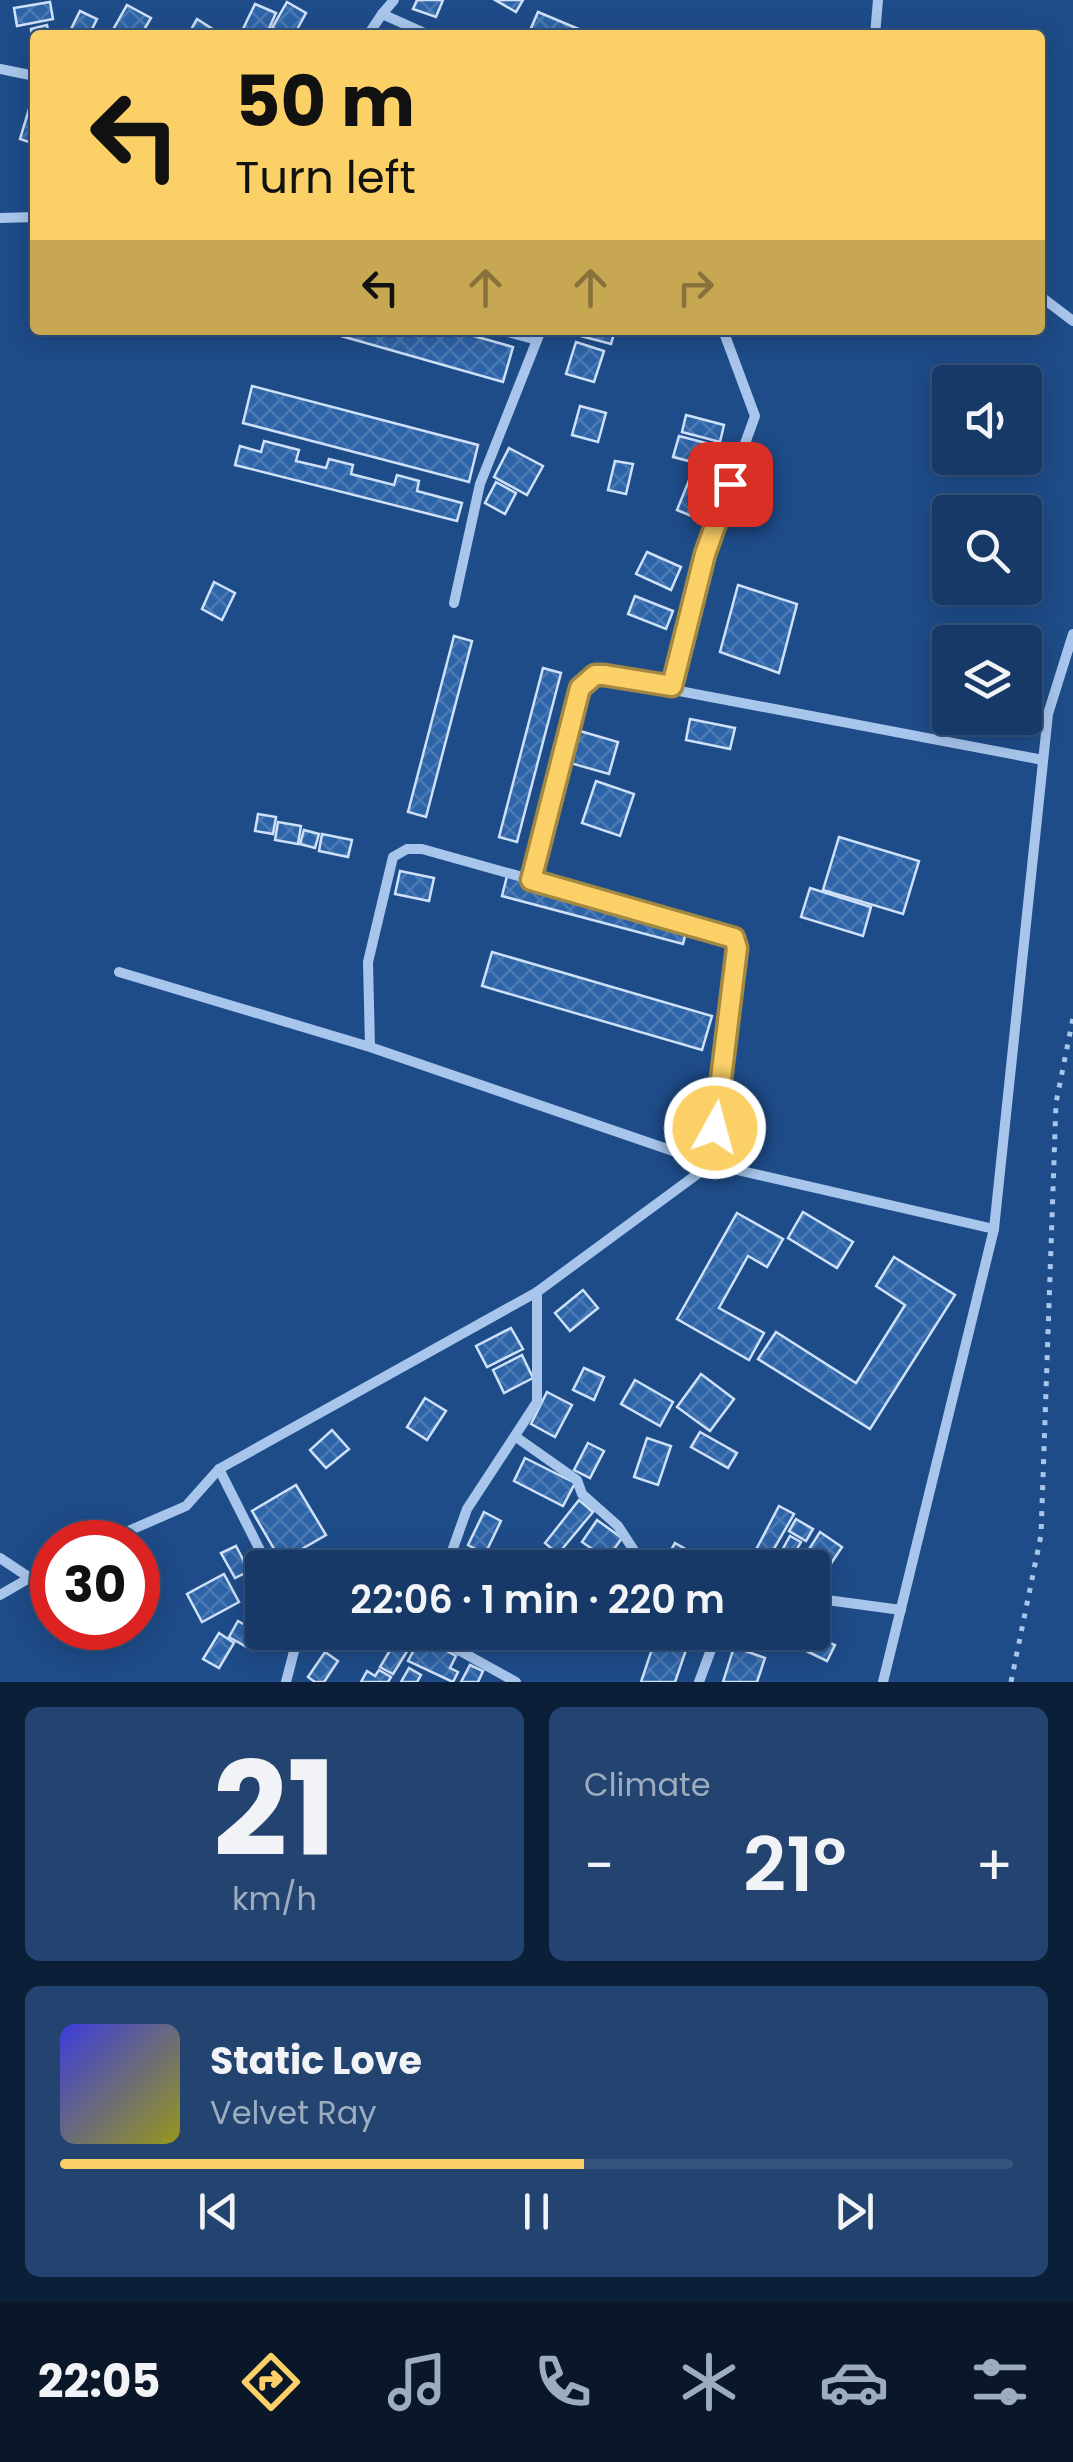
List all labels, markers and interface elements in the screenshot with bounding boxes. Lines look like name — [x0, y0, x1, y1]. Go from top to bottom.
text: 50 m — [235, 52, 415, 151]
icon: left — [70, 70, 200, 200]
text: Turn left — [235, 146, 416, 209]
icon: left — [353, 260, 408, 315]
icon: ahead — [458, 260, 513, 315]
icon: ahead — [563, 260, 618, 315]
icon: right — [668, 260, 723, 315]
map controls — [932, 365, 1042, 735]
button: sound — [932, 365, 1042, 475]
pin — [688, 442, 773, 527]
icon: arrive — [703, 457, 758, 512]
button: search — [932, 495, 1042, 605]
button: layers — [932, 625, 1042, 735]
position arrow — [663, 1076, 767, 1180]
speed limit sign: 30 — [30, 1520, 160, 1650]
text: 22:06 · 1 min · 220 m — [350, 1573, 725, 1626]
text: 21 — [213, 1718, 336, 1901]
text: Climate — [584, 1762, 711, 1807]
text: 21° — [743, 1812, 847, 1917]
text: − — [584, 1827, 614, 1904]
text: + — [975, 1827, 1013, 1904]
text: km/h — [232, 1876, 317, 1921]
text: Static Love — [210, 2034, 422, 2087]
text: Velvet Ray — [210, 2090, 376, 2135]
icon: previous — [191, 2184, 246, 2239]
icon: pause — [509, 2184, 564, 2239]
icon: next — [827, 2184, 882, 2239]
icon: directions — [236, 2347, 306, 2417]
icon: music — [382, 2347, 452, 2417]
icon: phone — [528, 2347, 598, 2417]
icon: climate — [674, 2347, 744, 2417]
icon: car — [819, 2347, 889, 2417]
icon: filters — [965, 2347, 1035, 2417]
text: 22:05 — [38, 2350, 161, 2413]

